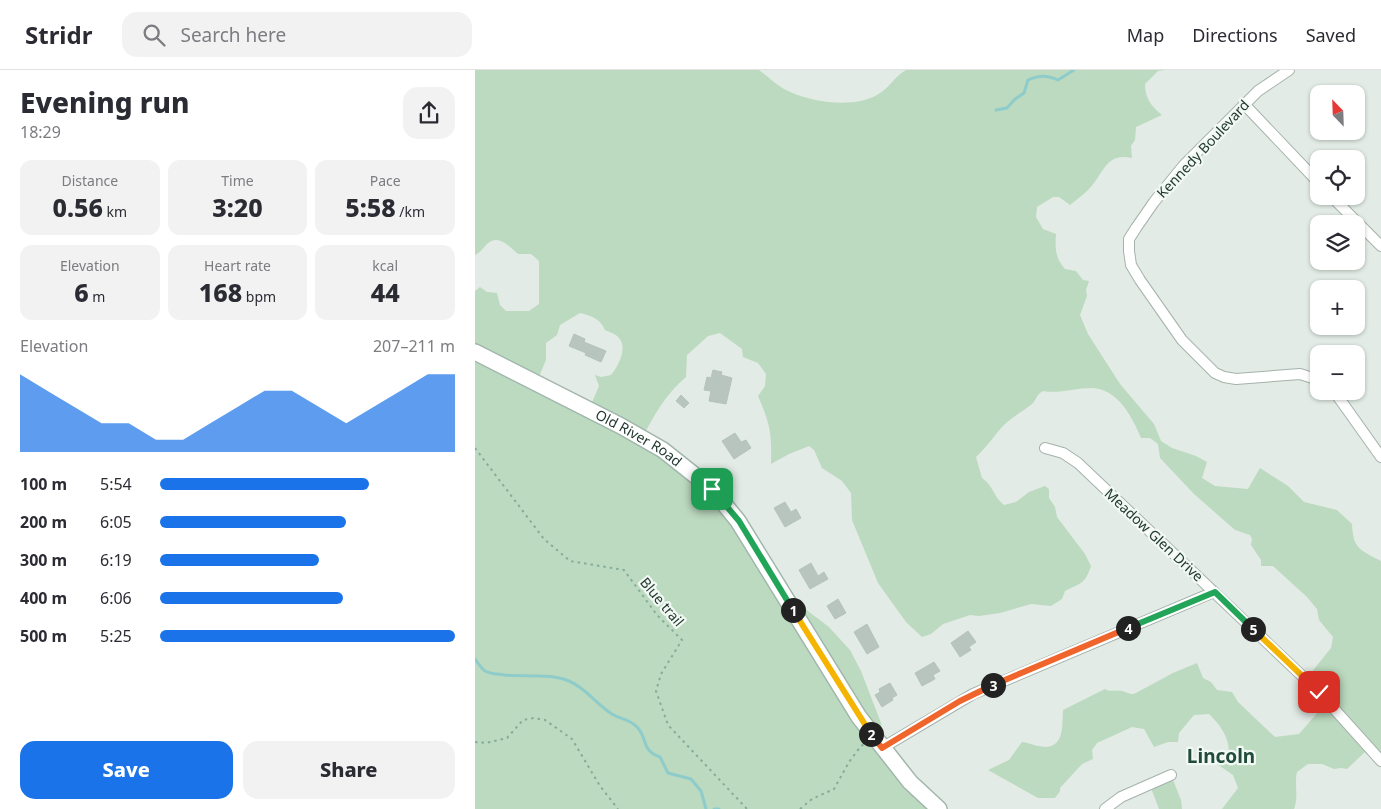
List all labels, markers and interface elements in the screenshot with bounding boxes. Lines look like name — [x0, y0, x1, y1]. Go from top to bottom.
search box — [122, 12, 472, 57]
text: Stridr — [25, 18, 92, 51]
icon: search — [140, 21, 168, 49]
text: Search here — [180, 22, 286, 48]
text: Map — [1127, 23, 1164, 47]
text: Directions — [1192, 23, 1278, 47]
text: Saved — [1306, 23, 1356, 47]
text: Evening run — [20, 83, 189, 121]
north arrow — [1310, 85, 1365, 140]
map controls — [1310, 85, 1365, 400]
button: share — [403, 87, 455, 139]
street label: Kennedy Boulevard — [1152, 95, 1253, 202]
text: 18:29 — [20, 121, 61, 143]
button: locate — [1310, 150, 1365, 205]
text: Distance — [61, 171, 118, 190]
text: Time — [221, 171, 254, 190]
text: Pace — [370, 171, 401, 190]
text: 0.56 — [52, 190, 103, 224]
text: 3:20 — [212, 190, 263, 224]
text: 5:58 — [345, 190, 396, 224]
text: km — [103, 202, 127, 221]
text: /km — [396, 202, 425, 221]
button: layers — [1310, 215, 1365, 270]
text: Elevation — [60, 256, 120, 275]
text: Heart rate — [204, 256, 271, 275]
text: kcal — [372, 256, 398, 275]
text: 6 — [74, 275, 89, 309]
text: 168 — [199, 275, 242, 309]
text: 44 — [371, 275, 400, 309]
button: + — [1310, 280, 1365, 335]
text: m — [89, 287, 105, 306]
text: bpm — [242, 287, 276, 306]
text: Elevation — [20, 335, 88, 357]
text: 207–211 m — [373, 335, 455, 357]
button: − — [1310, 345, 1365, 400]
street label: Old River Road — [593, 405, 686, 470]
pin — [691, 468, 733, 510]
text: 100 m — [20, 473, 67, 495]
text: 5:54 — [100, 473, 132, 495]
icon: arrive — [698, 475, 726, 503]
street label: Meadow Glen Drive — [1101, 484, 1208, 585]
text: 200 m — [20, 511, 67, 533]
text: 6:05 — [100, 511, 132, 533]
text: 300 m — [20, 549, 67, 571]
text: 6:19 — [100, 549, 132, 571]
street label: Blue trail — [636, 573, 688, 630]
text: 400 m — [20, 587, 67, 609]
text: 6:06 — [100, 587, 132, 609]
pin: 1 — [781, 598, 805, 622]
text: 1 — [789, 601, 798, 620]
pin: 4 — [1115, 616, 1141, 640]
pin: 5 — [1241, 616, 1265, 642]
text: 4 — [1124, 619, 1133, 638]
text: 5 — [1249, 620, 1258, 639]
text: 500 m — [20, 625, 67, 647]
text: 5:25 — [100, 625, 132, 647]
pin — [1298, 671, 1340, 713]
pin: 3 — [981, 672, 1005, 698]
text: 3 — [989, 676, 998, 695]
icon: check — [1305, 678, 1333, 706]
pin: 2 — [859, 722, 883, 746]
text: 2 — [867, 725, 876, 744]
button: Save — [20, 741, 233, 799]
button: Share — [243, 741, 455, 799]
district label: Lincoln — [1187, 743, 1255, 769]

